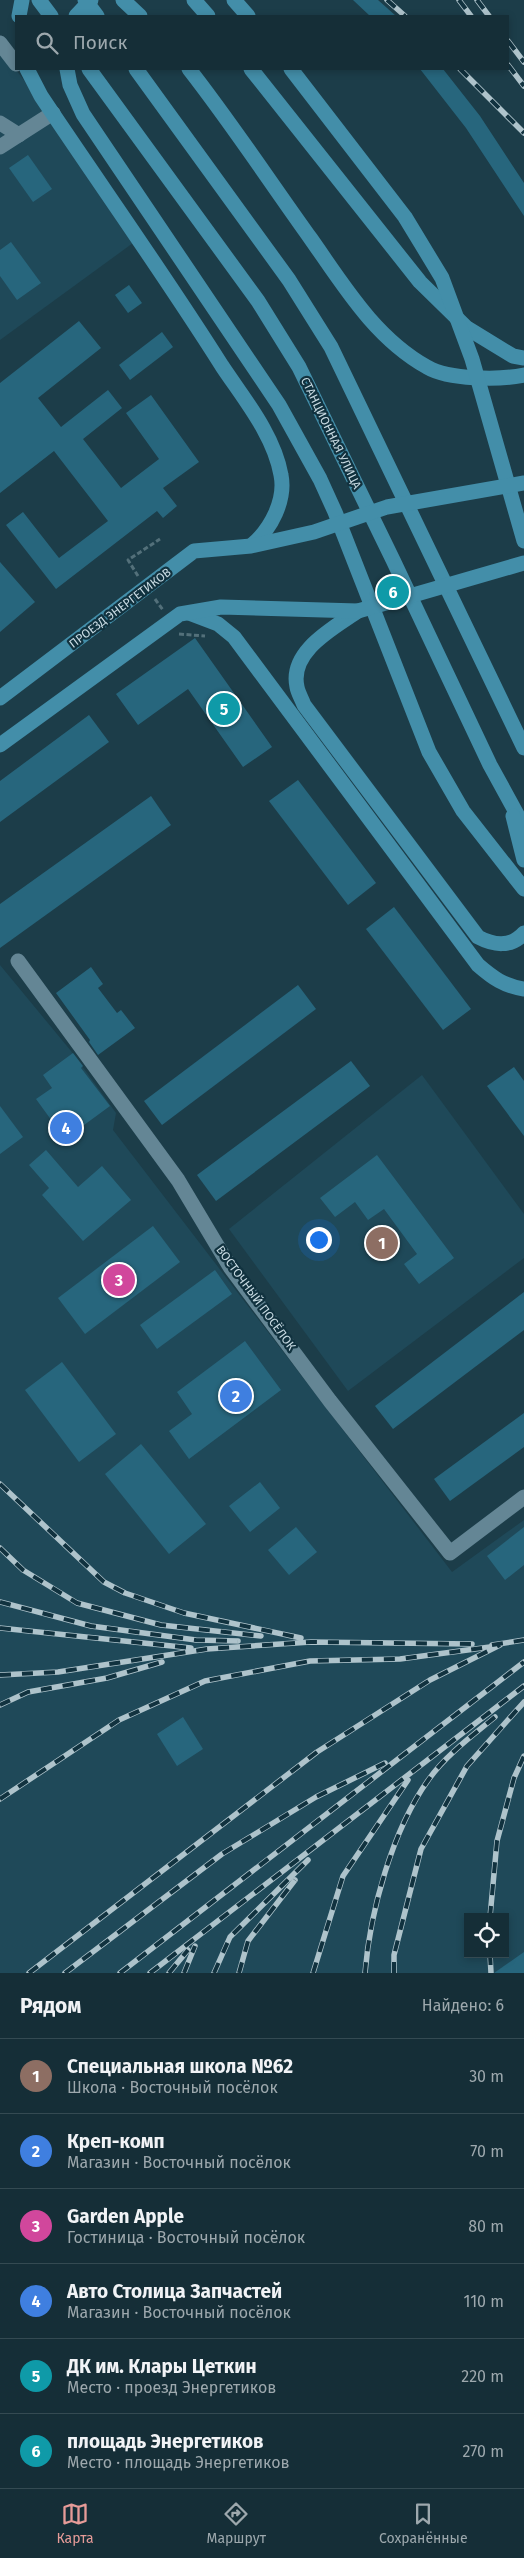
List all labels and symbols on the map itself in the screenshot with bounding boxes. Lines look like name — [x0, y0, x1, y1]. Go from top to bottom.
street label: СТАНЦИОННАЯ УЛИЦА — [298, 375, 364, 491]
street label: ПРОЕЗД ЭНЕРГЕТИКОВ — [66, 565, 174, 651]
pin: 6 — [377, 573, 409, 611]
pin: 5 — [208, 690, 240, 728]
pin: 4 — [50, 1109, 82, 1147]
pin: 1 — [366, 1224, 398, 1262]
your location — [306, 1227, 332, 1253]
street label: ВОСТОЧНЫЙ ПОСЁЛОК — [213, 1242, 299, 1353]
pin: 3 — [103, 1261, 135, 1299]
pin: 2 — [220, 1377, 252, 1415]

